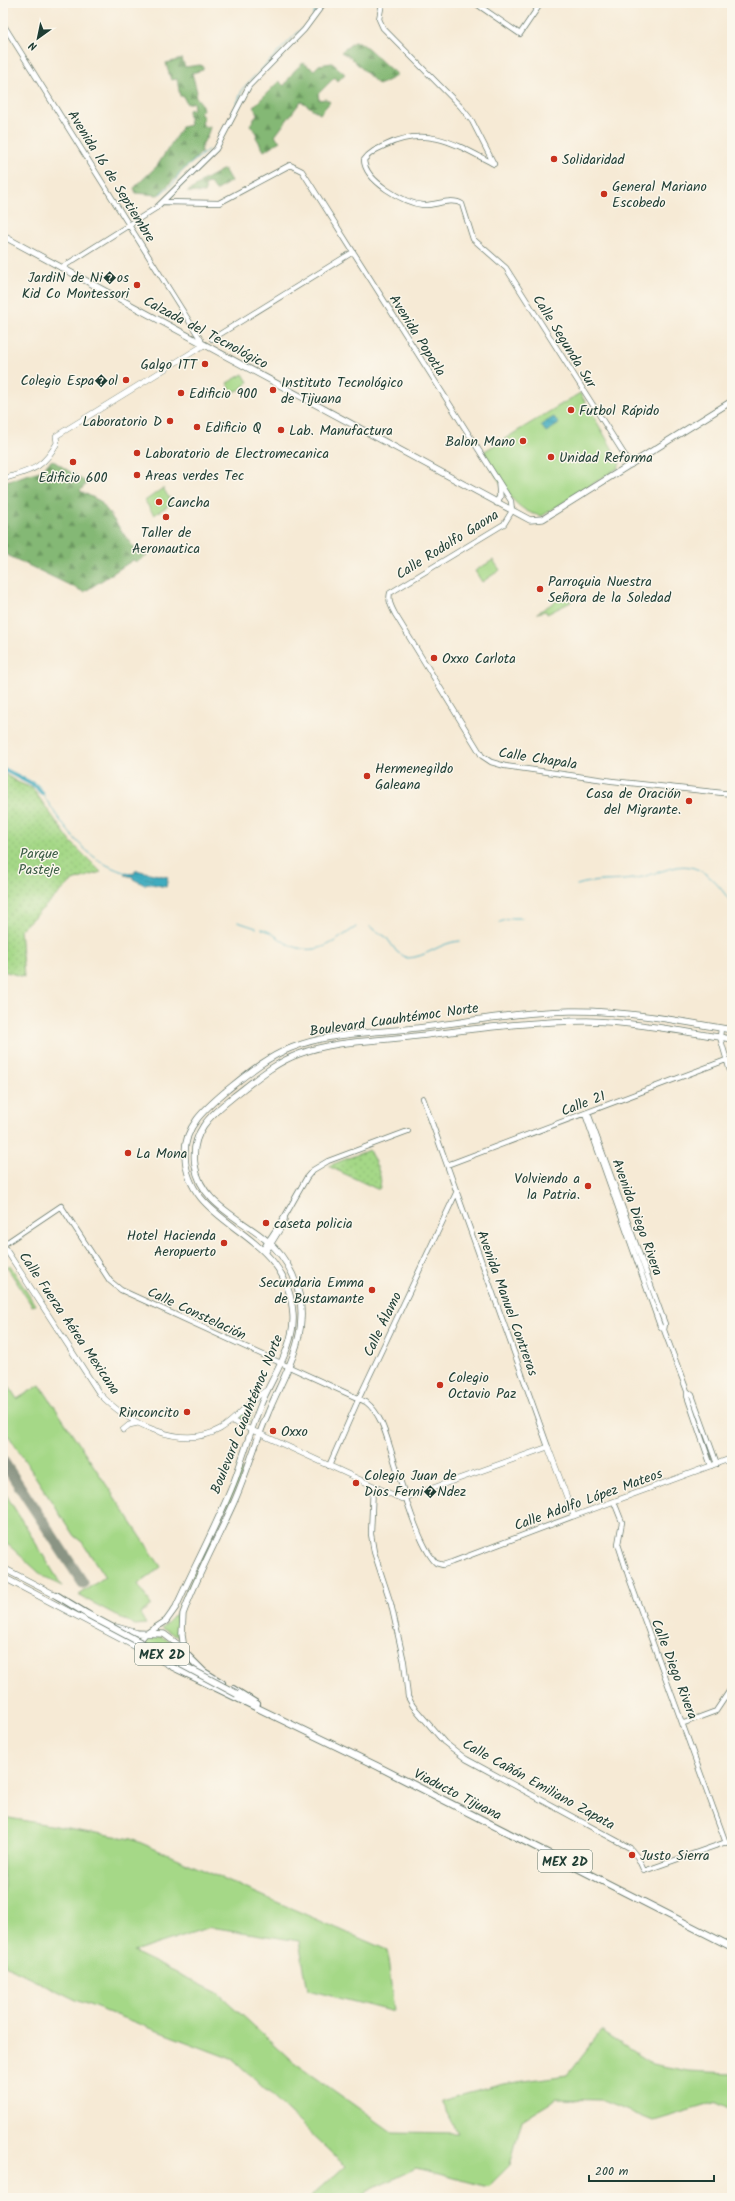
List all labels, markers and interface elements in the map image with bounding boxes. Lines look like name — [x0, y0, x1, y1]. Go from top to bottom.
north arrow — [18, 18, 58, 58]
text: N — [25, 36, 41, 55]
street label: Avenida 16 de Septiembre — [61, 106, 161, 248]
place label: Solidaridad — [562, 149, 626, 171]
marker: Solidaridad — [549, 154, 559, 164]
place label: General Mariano Escobedo — [612, 176, 707, 214]
marker: General Mariano Escobedo — [599, 189, 609, 199]
place label: JardiN de Ni�os Kid Co Montessori — [22, 267, 130, 305]
marker: JardiN de Ni�os Kid Co Montessori — [132, 280, 142, 290]
street label: Avenida Popotla — [383, 290, 451, 381]
street label: Calzada del Tecnológico — [139, 291, 272, 375]
street label: Calle Segunda Sur — [527, 291, 602, 394]
place label: Galgo ITT — [141, 354, 199, 376]
marker: Galgo ITT — [200, 359, 210, 369]
place label: Colegio Espa�ol — [20, 370, 119, 392]
place label: Instituto Tecnológico de Tijuana — [281, 372, 403, 410]
marker: Colegio Espa�ol — [121, 375, 131, 385]
place label: Edificio 900 — [189, 383, 257, 405]
marker: Instituto Tecnológico de Tijuana — [268, 385, 278, 395]
marker: Edificio 900 — [176, 388, 186, 398]
place label: Futbol Rápido — [579, 400, 659, 422]
marker: Futbol Rápido — [566, 405, 576, 415]
place label: Laboratorio D — [82, 411, 162, 433]
marker: Laboratorio D — [165, 416, 175, 426]
place label: Edificio Q — [205, 417, 261, 439]
place label: Lab. Manufactura — [289, 420, 393, 442]
marker: Edificio Q — [192, 422, 202, 432]
marker: Lab. Manufactura — [276, 425, 286, 435]
place label: Balon Mano — [445, 431, 515, 453]
marker: Balon Mano — [518, 436, 528, 446]
place label: Laboratorio de Electromecanica — [145, 443, 329, 465]
place label: Unidad Reforma — [559, 447, 653, 469]
marker: Laboratorio de Electromecanica — [132, 448, 142, 458]
marker: Unidad Reforma — [546, 452, 556, 462]
marker: Edificio 600 — [68, 457, 78, 467]
place label: Areas verdes Tec — [145, 465, 244, 487]
place label: Edificio 600 — [38, 467, 108, 489]
marker: Areas verdes Tec — [132, 470, 142, 480]
place label: Cancha — [167, 492, 210, 514]
marker: Cancha — [154, 497, 164, 507]
street label: Calle Rodolfo Gaona — [392, 504, 503, 585]
marker: Taller de Aeronautica — [161, 512, 171, 522]
place label: Taller de Aeronautica — [132, 522, 200, 560]
place label: Parroquia Nuestra Señora de la Soledad — [548, 571, 672, 609]
marker: Parroquia Nuestra Señora de la Soledad — [535, 584, 545, 594]
place label: Oxxo Carlota — [442, 648, 516, 670]
marker: Oxxo Carlota — [429, 653, 439, 663]
street label: Calle Chapala — [497, 742, 579, 776]
place label: Hermenegildo Galeana — [375, 758, 453, 796]
marker: Hermenegildo Galeana — [362, 771, 372, 781]
place label: Casa de Oración del Migrante. — [586, 783, 681, 821]
marker: Casa de Oración del Migrante. — [684, 796, 694, 806]
park label: Parque Pasteje — [18, 843, 61, 881]
street label: Boulevard Cuauhtémoc Norte — [308, 997, 481, 1043]
street label: Calle 21 — [558, 1085, 609, 1122]
place label: La Mona — [136, 1143, 187, 1165]
marker: La Mona — [123, 1148, 133, 1158]
street label: Avenida Diego Rivera — [606, 1156, 668, 1279]
place label: Volviendo a la Patria. — [514, 1168, 580, 1206]
marker: Volviendo a la Patria. — [583, 1181, 593, 1191]
place label: caseta policia — [274, 1213, 353, 1235]
marker: caseta policia — [261, 1218, 271, 1228]
place label: Hotel Hacienda Aeropuerto — [127, 1225, 216, 1263]
street label: Avenida Manuel Contreras — [470, 1227, 544, 1379]
marker: Hotel Hacienda Aeropuerto — [219, 1238, 229, 1248]
street label: Calle Fuerza Aérea Mexicana — [13, 1248, 125, 1399]
place label: Secundaria Emma de Bustamante — [259, 1272, 365, 1310]
street label: Calle Constelación — [143, 1281, 250, 1346]
marker: Secundaria Emma de Bustamante — [367, 1285, 377, 1295]
street label: Calle Álamo — [358, 1288, 408, 1361]
street label: Boulevard Cuauhtémoc Norte — [205, 1331, 289, 1498]
place label: Colegio Octavio Paz — [448, 1367, 516, 1405]
marker: Colegio Octavio Paz — [435, 1380, 445, 1390]
place label: Rinconcito — [119, 1402, 179, 1424]
marker: Rinconcito — [182, 1407, 192, 1417]
place label: Oxxo — [281, 1421, 308, 1443]
marker: Oxxo — [268, 1426, 278, 1436]
street label: Calle Adolfo López Mateos — [511, 1463, 666, 1537]
place label: Colegio Juan de Dios Ferni�Ndez — [364, 1465, 466, 1503]
marker: Colegio Juan de Dios Ferni�Ndez — [351, 1478, 361, 1488]
street label: Calle Diego Rivera — [645, 1616, 703, 1723]
road number: MEX 2D — [135, 1643, 189, 1665]
street label: Calle Cañón Emiliano Zapata — [458, 1734, 619, 1836]
street label: Viaducto Tijuana — [410, 1763, 505, 1827]
place label: Justo Sierra — [640, 1845, 710, 1867]
road number: MEX 2D — [538, 1850, 592, 1872]
marker: Justo Sierra — [627, 1850, 637, 1860]
scale bar — [589, 2157, 714, 2183]
text: 200 m — [595, 2162, 629, 2181]

